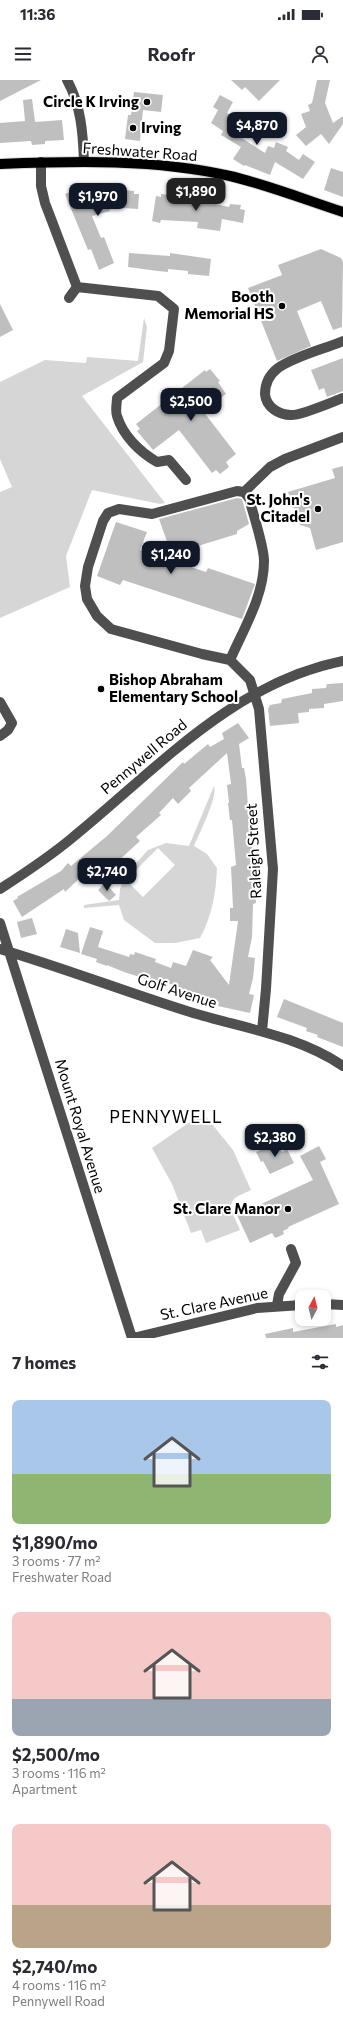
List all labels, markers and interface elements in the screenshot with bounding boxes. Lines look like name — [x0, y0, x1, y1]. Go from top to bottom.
text: 11:36 — [20, 5, 56, 23]
icon: menu — [12, 43, 34, 65]
text: Roofr — [147, 43, 196, 65]
icon: person — [309, 43, 331, 65]
place label: Circle K Irving — [43, 92, 139, 110]
marker: Circle K Irving — [142, 97, 152, 107]
pin: $4,870 — [224, 112, 290, 146]
text: $4,870 — [236, 117, 278, 133]
place label: Irving — [141, 118, 181, 136]
marker: Irving — [128, 123, 138, 133]
street label: Freshwater Road — [82, 138, 198, 164]
pin: $1,890 — [163, 178, 229, 212]
pin: $1,970 — [65, 183, 131, 217]
text: $1,890 — [175, 183, 217, 199]
text: $1,970 — [78, 188, 118, 204]
place label: Booth Memorial HS — [184, 287, 274, 322]
marker: Booth Memorial HS — [277, 301, 287, 311]
pin: $2,500 — [158, 388, 224, 422]
text: $2,500 — [170, 393, 212, 409]
place label: St. John's Citadel — [246, 490, 310, 525]
marker: St. John's Citadel — [313, 504, 323, 514]
pin: $1,240 — [138, 541, 204, 575]
text: $1,240 — [151, 546, 191, 562]
place label: Bishop Abraham Elementary School — [109, 670, 238, 705]
marker: Bishop Abraham Elementary School — [96, 684, 106, 694]
street label: Pennywell Road — [97, 715, 190, 798]
street label: Raleigh Street — [242, 803, 264, 899]
pin: $2,740 — [74, 858, 140, 892]
text: $2,740 — [87, 863, 127, 879]
street label: Golf Avenue — [135, 969, 219, 1011]
street label: Mount Royal Avenue — [52, 1056, 110, 1195]
district label: PENNYWELL — [109, 1106, 223, 1127]
pin: $2,380 — [242, 1124, 308, 1158]
text: $2,380 — [254, 1129, 296, 1145]
place label: St. Clare Manor — [173, 1199, 280, 1217]
marker: St. Clare Manor — [283, 1204, 293, 1214]
street label: St. Clare Avenue — [158, 1283, 269, 1323]
north arrow — [295, 1290, 331, 1326]
map controls — [295, 1290, 331, 1326]
icon: filters — [309, 1351, 331, 1373]
text: 7 homes — [12, 1352, 76, 1373]
icon: home — [136, 1426, 208, 1498]
text: $1,890/mo — [12, 1532, 98, 1553]
text: 3 rooms · 77 m² — [12, 1553, 101, 1569]
text: Freshwater Road — [12, 1569, 112, 1585]
icon: home — [136, 1638, 208, 1710]
text: $2,500/mo — [12, 1744, 100, 1765]
text: 3 rooms · 116 m² — [12, 1765, 106, 1781]
text: Apartment — [12, 1781, 77, 1797]
icon: home — [136, 1850, 208, 1922]
text: $2,740/mo — [12, 1956, 97, 1977]
text: 4 rooms · 116 m² — [12, 1977, 106, 1993]
text: Pennywell Road — [12, 1993, 105, 2009]

